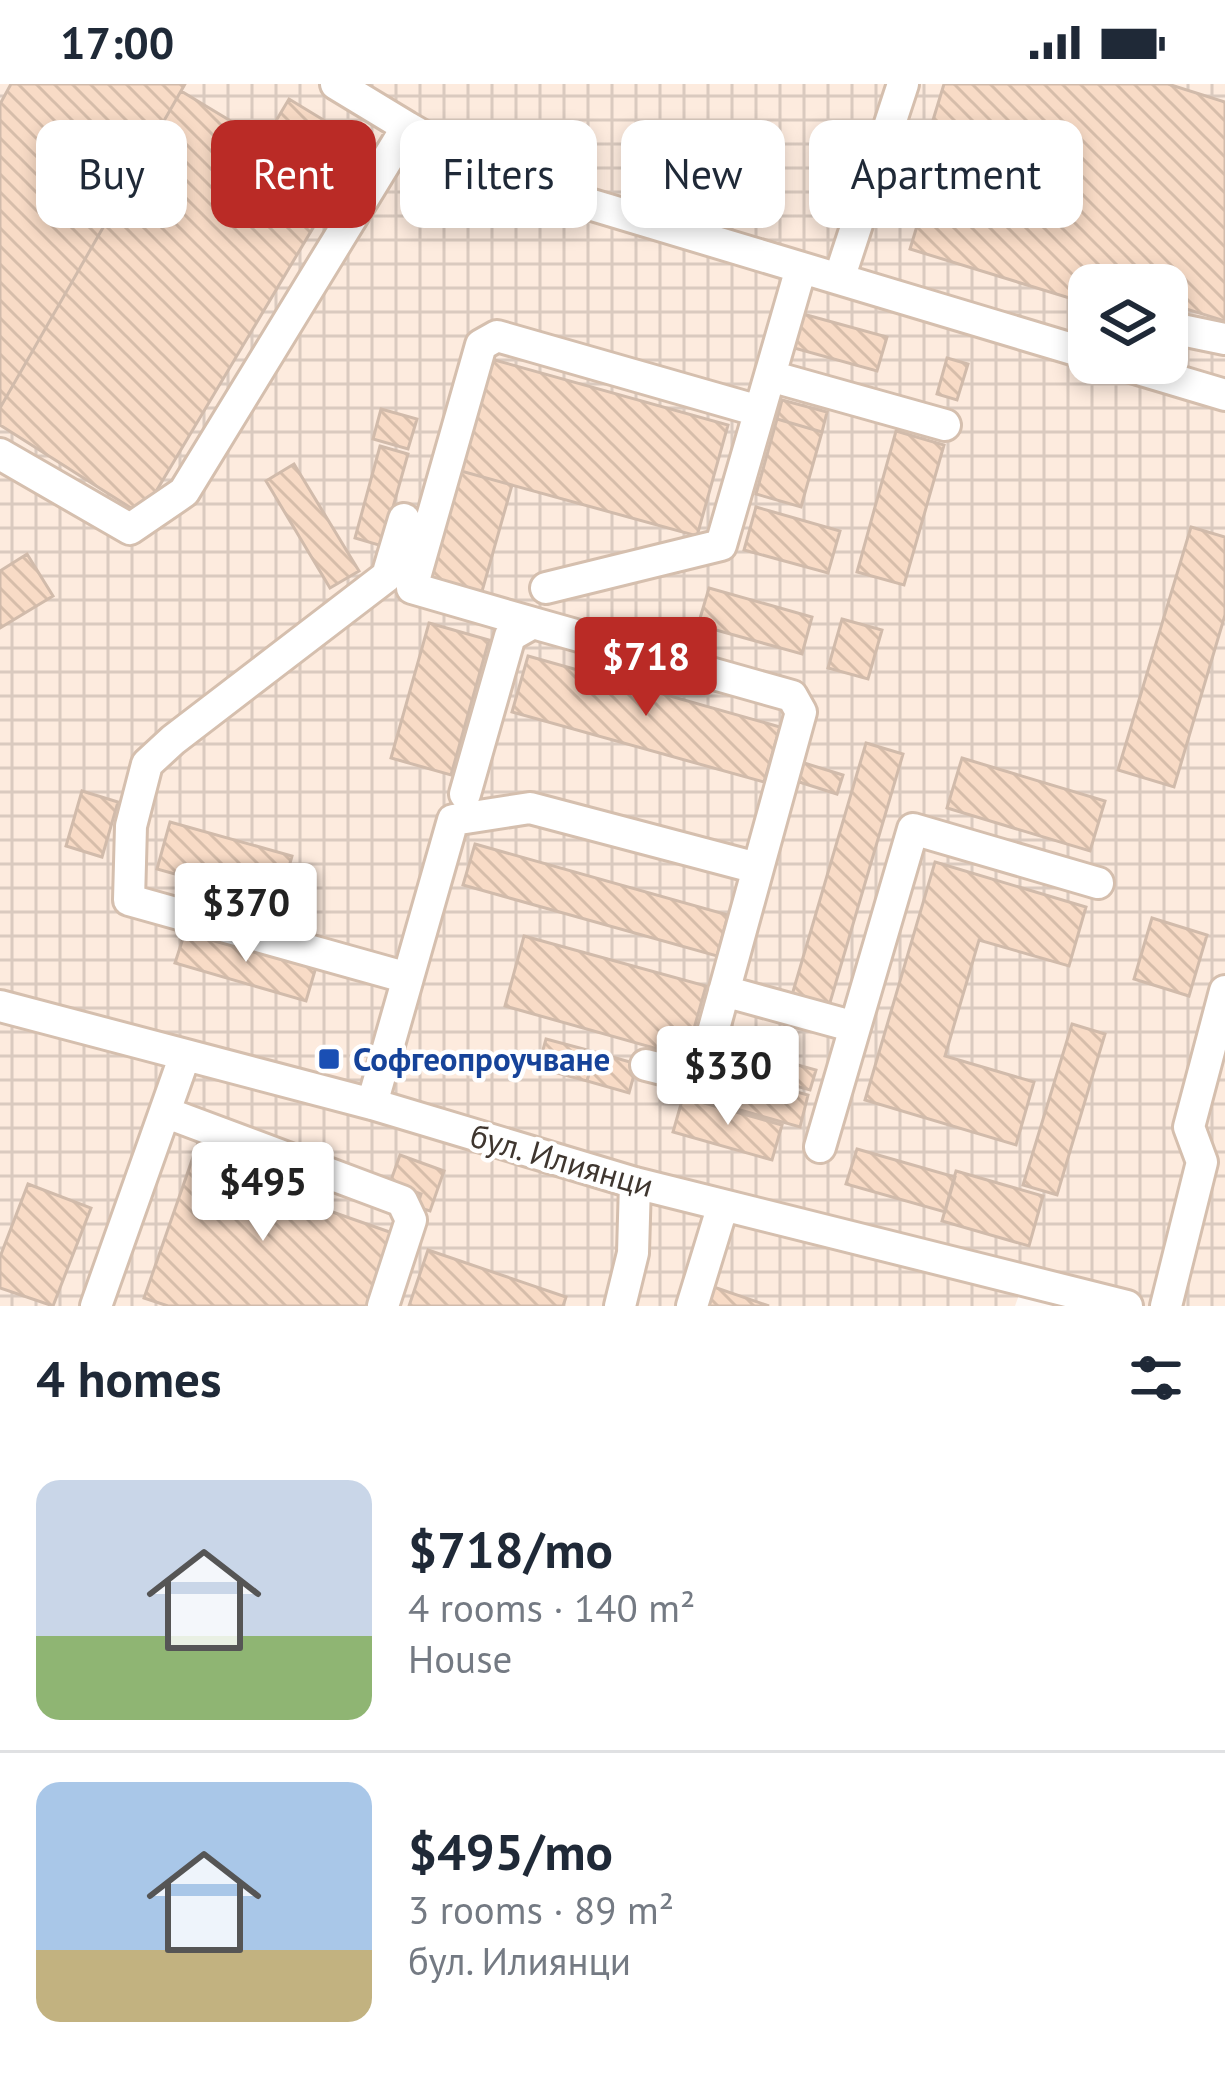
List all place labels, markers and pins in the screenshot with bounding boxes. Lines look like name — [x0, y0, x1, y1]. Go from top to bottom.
pin: $718 — [575, 617, 717, 719]
pin: $370 — [175, 863, 317, 965]
pin: $330 — [657, 1026, 799, 1128]
place label: Софгеопроучване — [353, 1037, 610, 1080]
marker: Софгеопроучване — [316, 1046, 342, 1072]
pin: $495 — [192, 1142, 334, 1244]

